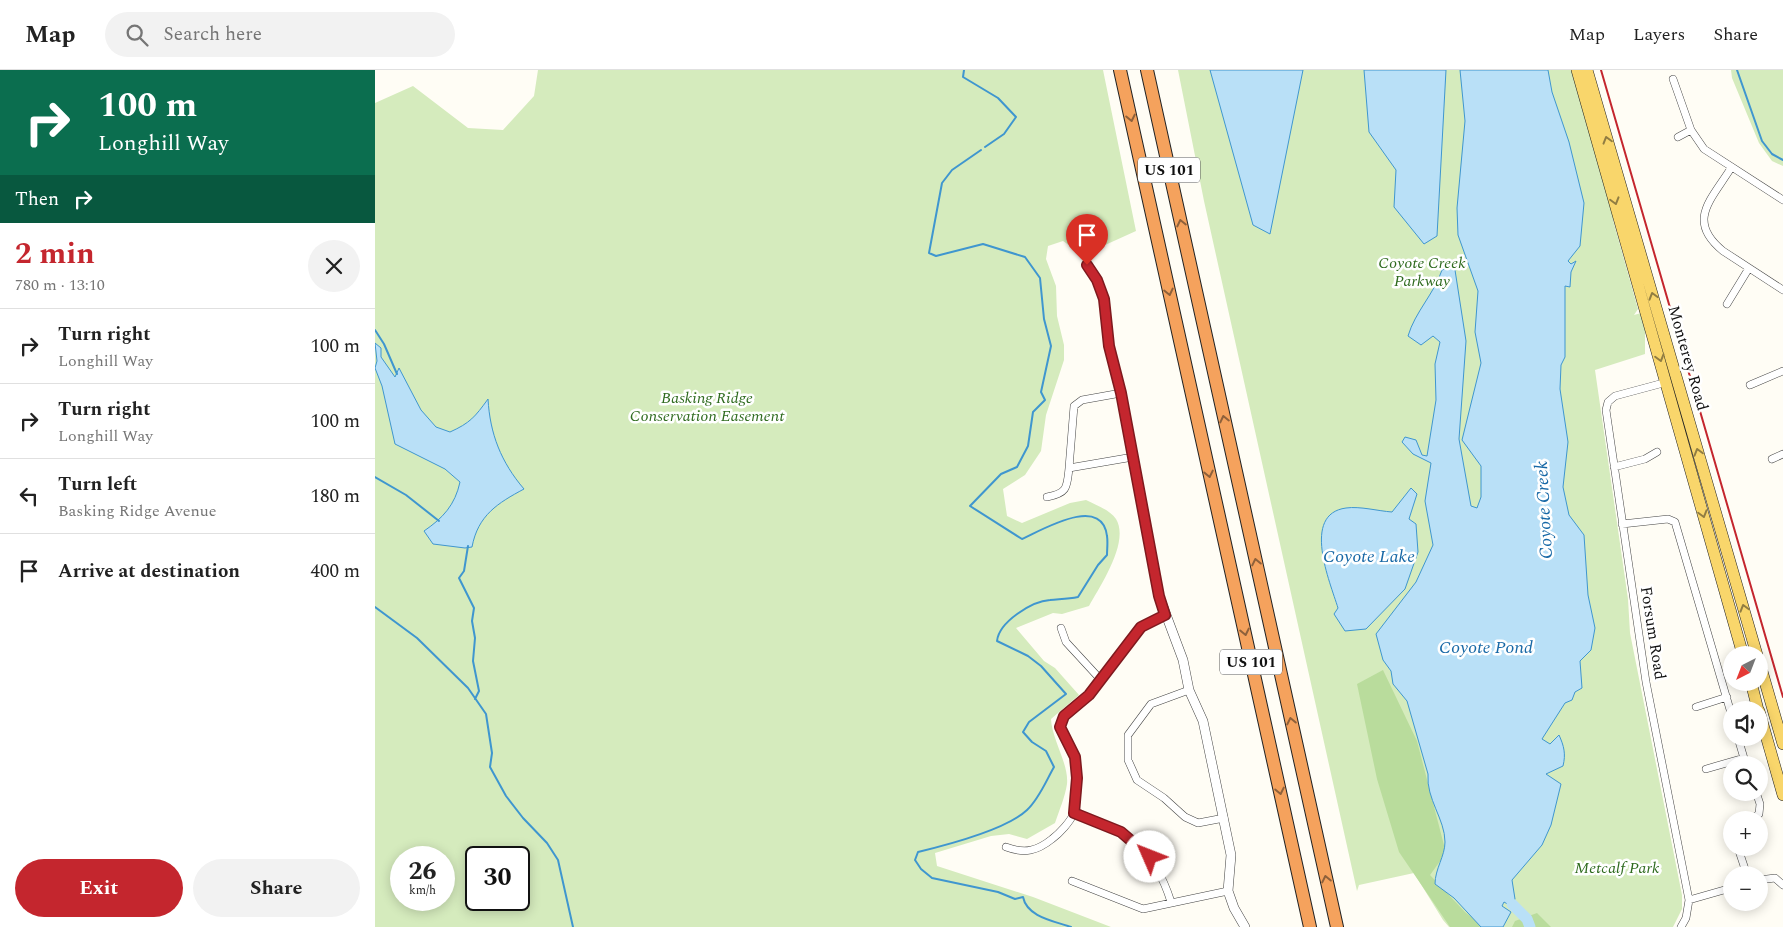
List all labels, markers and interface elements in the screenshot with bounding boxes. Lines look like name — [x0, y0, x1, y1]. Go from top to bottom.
search box — [105, 12, 455, 57]
text: Map — [25, 17, 75, 53]
text: Search here — [163, 20, 262, 49]
icon: search — [123, 21, 151, 49]
text: Map — [1569, 21, 1605, 48]
text: Layers — [1633, 21, 1685, 48]
text: Share — [1713, 21, 1758, 48]
text: 100 m — [98, 79, 197, 132]
icon: right — [15, 90, 80, 155]
one-way arrow — [1125, 113, 1135, 122]
text: Longhill Way — [98, 127, 229, 160]
one-way arrow — [1603, 136, 1613, 145]
road number: US 101 — [1138, 158, 1200, 182]
text: Then — [15, 185, 59, 214]
icon: right — [69, 185, 97, 213]
one-way arrow — [1609, 196, 1619, 204]
pin — [1066, 214, 1108, 265]
one-way arrow — [1176, 219, 1187, 228]
icon: arrive — [1073, 221, 1101, 249]
text: 2 min — [15, 231, 95, 277]
button: close — [308, 240, 360, 292]
park label: Coyote Creek Parkway — [1378, 251, 1466, 293]
text: 780 m · 13:10 — [15, 273, 105, 297]
one-way arrow — [1163, 287, 1174, 296]
one-way arrow — [1648, 292, 1659, 300]
street label: Monterey Road — [1662, 303, 1715, 414]
text: Turn right — [58, 320, 151, 349]
icon: right — [15, 332, 43, 360]
text: 100 m — [310, 332, 360, 361]
text: Longhill Way — [58, 349, 153, 373]
one-way arrow — [1654, 353, 1664, 361]
park label: Basking Ridge Conservation Easement — [630, 386, 785, 428]
text: Turn right — [58, 395, 151, 424]
icon: right — [15, 407, 43, 435]
text: 100 m — [310, 407, 360, 436]
one-way arrow — [1219, 414, 1230, 423]
text: Longhill Way — [58, 424, 153, 448]
one-way arrow — [1694, 449, 1704, 457]
water label: Coyote Creek — [1528, 460, 1560, 560]
one-way arrow — [1204, 469, 1214, 478]
text: Turn left — [58, 470, 137, 499]
icon: left — [15, 482, 43, 510]
text: 180 m — [310, 482, 360, 511]
text: Basking Ridge Avenue — [58, 499, 217, 523]
one-way arrow — [1698, 509, 1708, 517]
water label: Coyote Lake — [1323, 543, 1415, 570]
icon: arrive — [15, 557, 43, 585]
text: Arrive at destination — [58, 557, 240, 586]
text: 400 m — [310, 557, 360, 586]
one-way arrow — [1251, 558, 1262, 567]
street label: Forsum Road — [1634, 585, 1672, 681]
one-way arrow — [1739, 605, 1749, 613]
one-way arrow — [1239, 628, 1249, 637]
water label: Coyote Pond — [1439, 634, 1533, 661]
north arrow — [1723, 646, 1767, 691]
map controls — [1723, 646, 1768, 911]
road number: US 101 — [1220, 650, 1282, 674]
button: sound — [1723, 701, 1768, 746]
one-way arrow — [1286, 716, 1297, 725]
button: search — [1723, 756, 1768, 801]
one-way arrow — [1274, 786, 1285, 795]
button: + — [1723, 811, 1768, 856]
position arrow — [1123, 830, 1175, 882]
speed limit sign: 30 — [465, 846, 530, 911]
text: 26 — [408, 853, 437, 891]
park label: Metcalf Park — [1575, 856, 1660, 880]
button: Exit — [15, 859, 183, 917]
button: Share — [193, 859, 360, 917]
button: − — [1723, 866, 1768, 911]
one-way arrow — [1321, 875, 1332, 884]
text: km/h — [409, 881, 436, 900]

